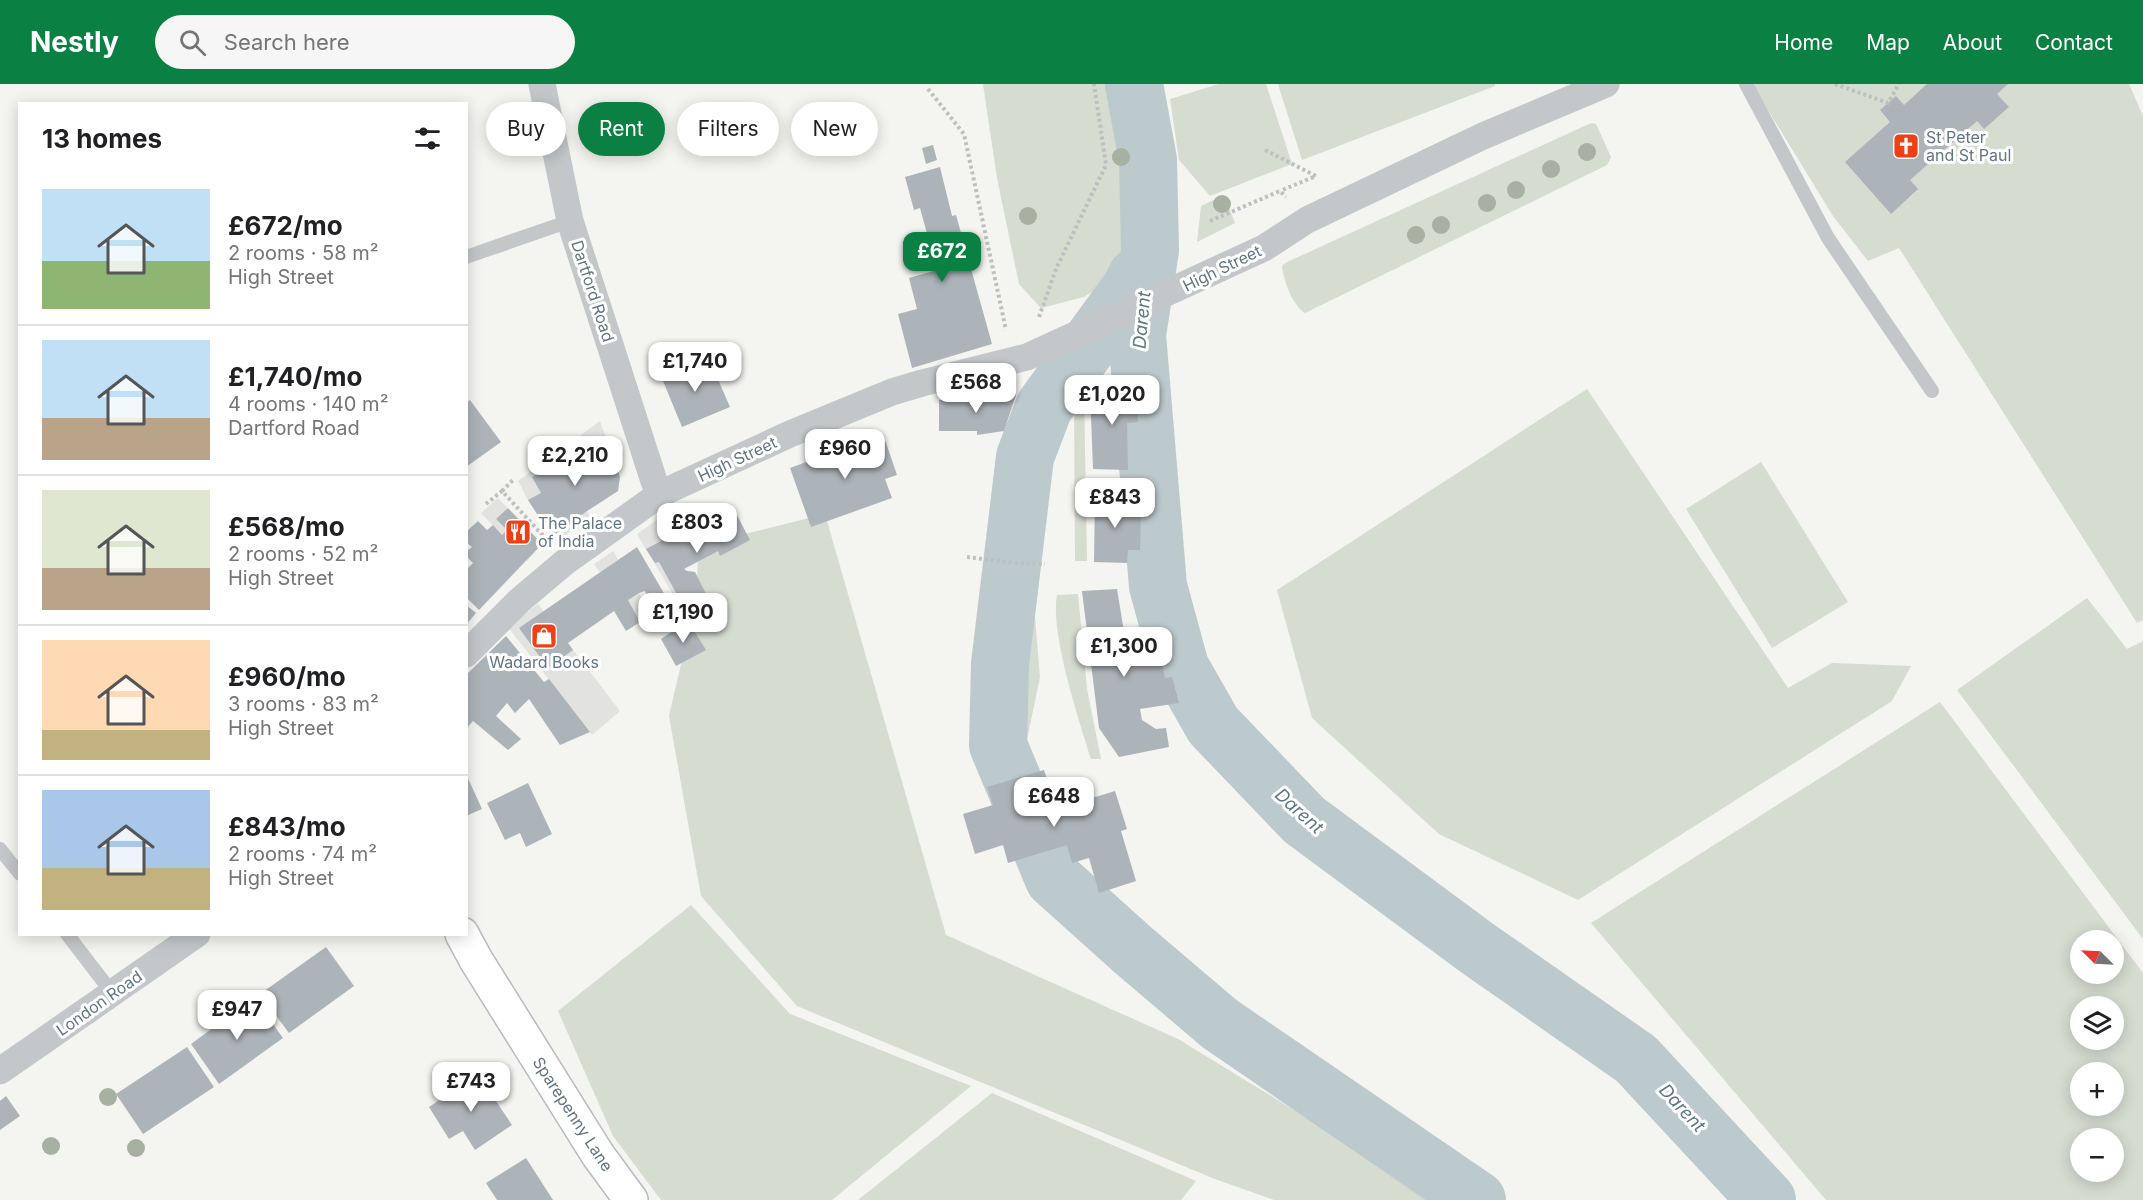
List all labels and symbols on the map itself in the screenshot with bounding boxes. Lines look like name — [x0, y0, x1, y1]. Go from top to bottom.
place label: St Peter and St Paul — [1926, 127, 2011, 165]
church icon: St Peter and St Paul — [1891, 131, 1921, 161]
pin: £672 — [906, 232, 978, 283]
street label: Dartford Road — [567, 238, 619, 344]
street label: High Street — [1180, 240, 1264, 296]
water label: Darent — [1129, 289, 1155, 349]
pin: £1,740 — [646, 342, 744, 393]
pin: £568 — [940, 363, 1012, 414]
pin: £1,020 — [1063, 375, 1161, 426]
pin: £960 — [809, 429, 881, 480]
street label: High Street — [694, 432, 780, 486]
pin: £2,210 — [526, 436, 624, 487]
pin: £843 — [1079, 478, 1151, 529]
pin: £803 — [661, 503, 733, 554]
place label: The Palace of India — [538, 513, 622, 551]
restaurant icon: The Palace of India — [503, 517, 533, 547]
pin: £1,190 — [634, 593, 732, 644]
shop icon: Wadard Books — [529, 621, 559, 651]
pin: £1,300 — [1075, 627, 1173, 678]
place label: Wadard Books — [489, 652, 599, 672]
pin: £648 — [1018, 777, 1090, 828]
water label: Darent — [1271, 784, 1329, 838]
north arrow — [2070, 930, 2124, 984]
street label: London Road — [52, 966, 146, 1040]
pin: £947 — [201, 990, 273, 1041]
street label: Sparepenny Lane — [529, 1053, 617, 1175]
pin: £743 — [435, 1062, 507, 1113]
water label: Darent — [1655, 1079, 1710, 1137]

